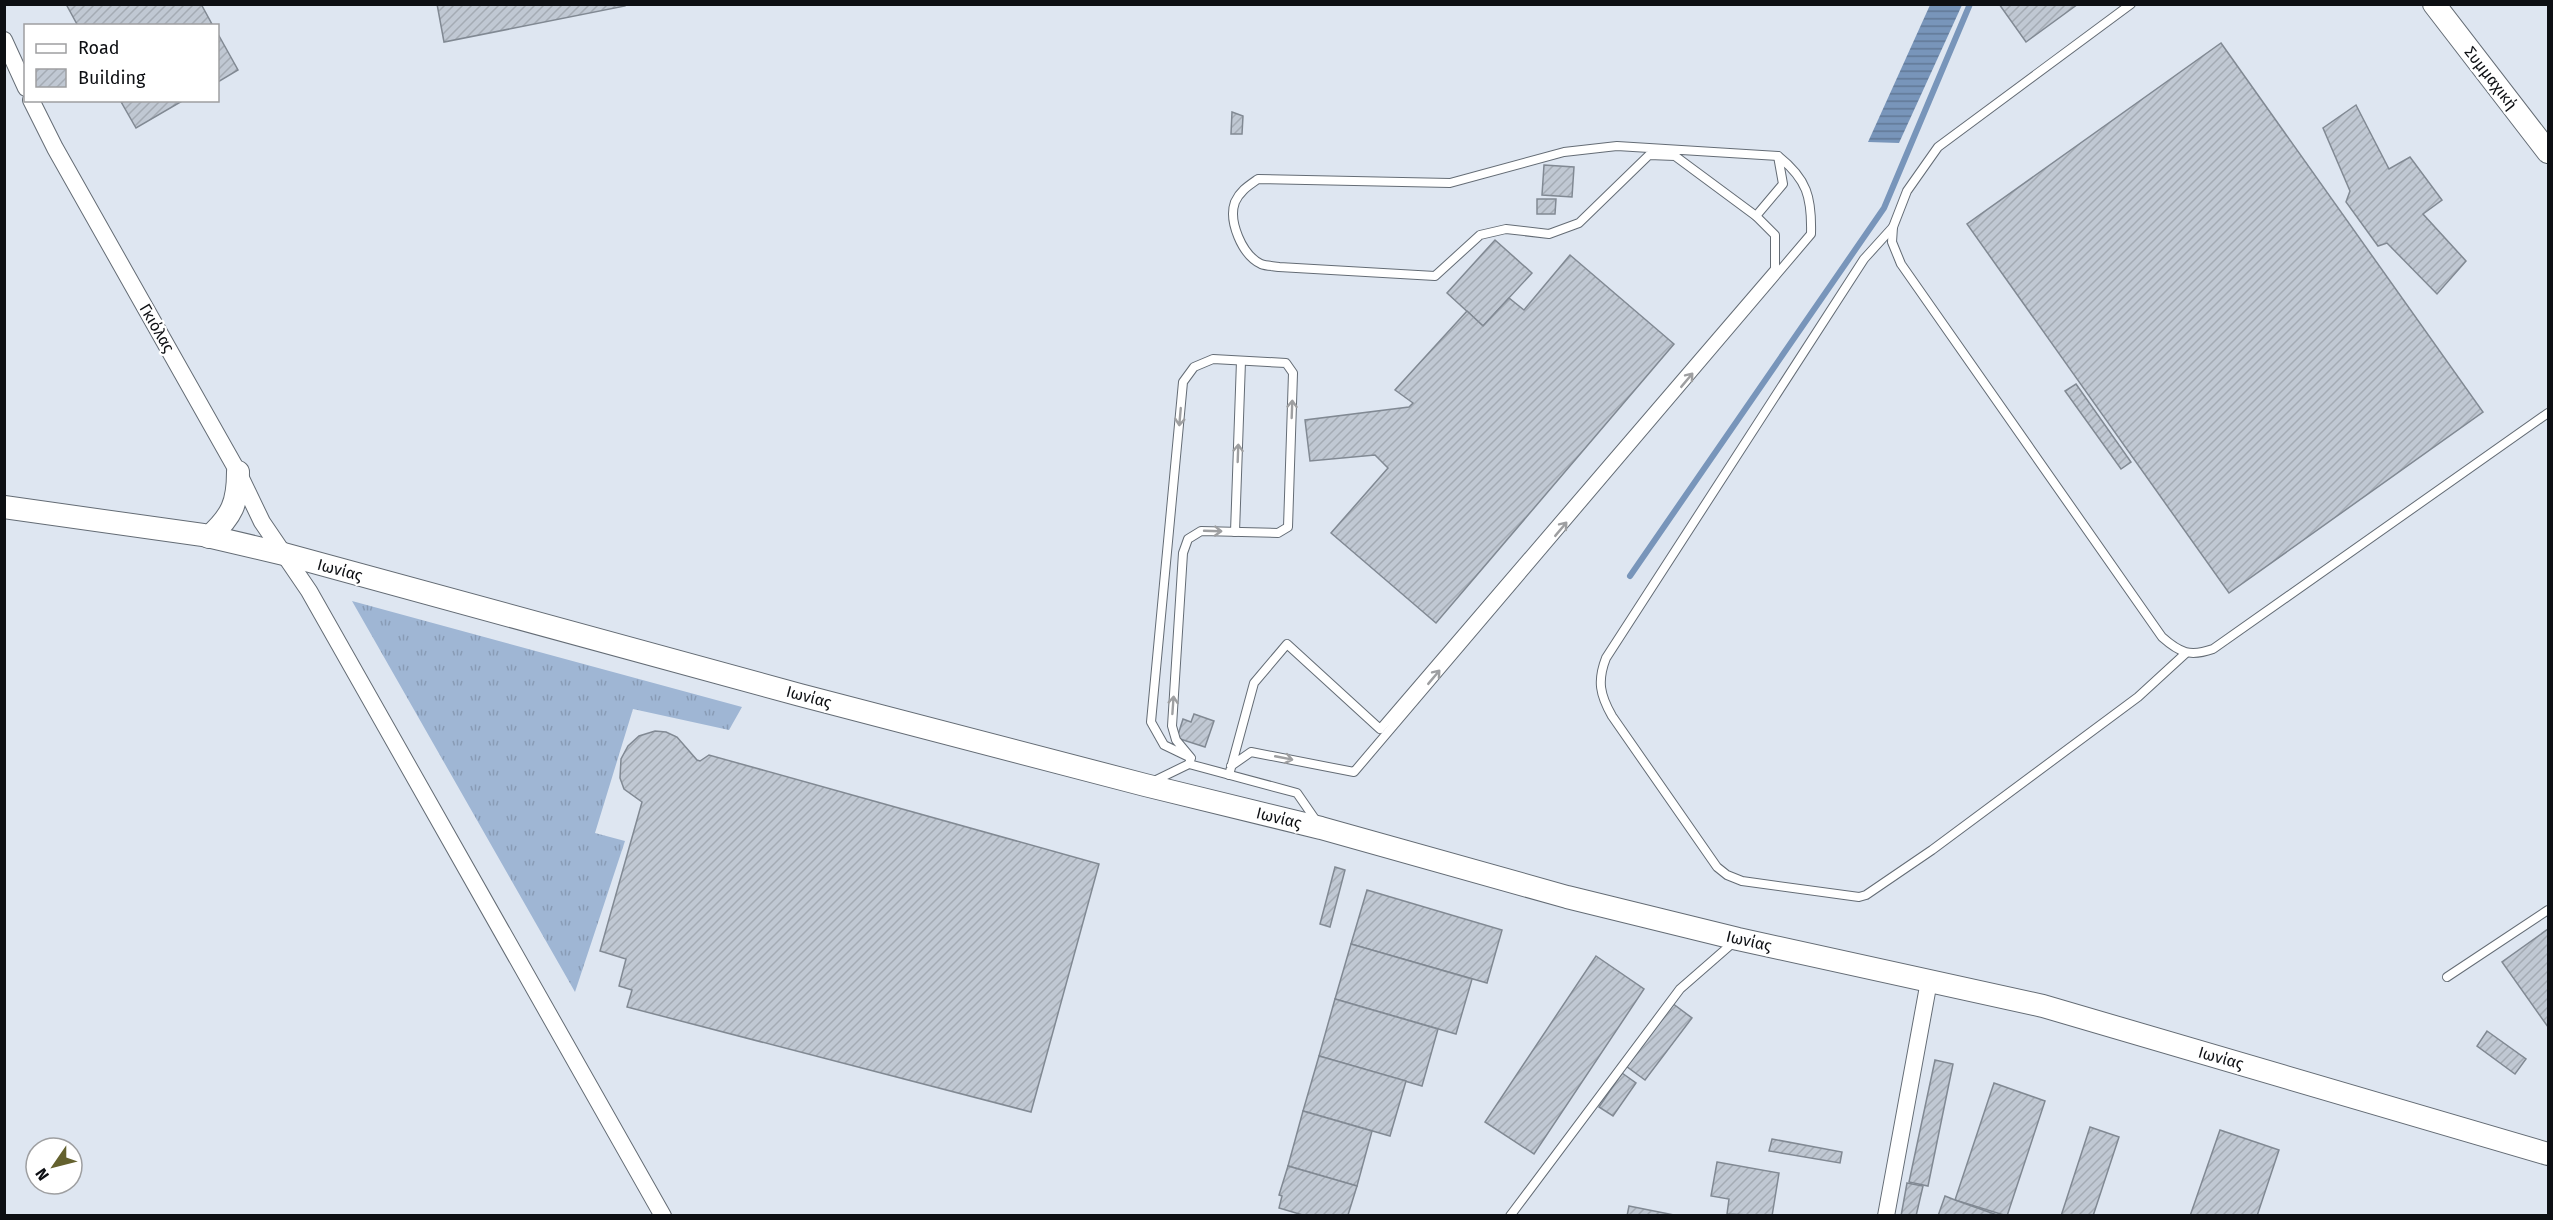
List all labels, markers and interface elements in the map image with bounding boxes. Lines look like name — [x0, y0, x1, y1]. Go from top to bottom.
legend — [24, 24, 219, 102]
text: Road — [78, 37, 120, 59]
street label: Συμμαχική — [2460, 43, 2522, 113]
text: Building — [78, 67, 146, 89]
street label: Γκιόλας — [135, 300, 179, 356]
one-way arrow — [1680, 373, 1694, 388]
one-way arrow — [1286, 399, 1297, 419]
one-way arrow — [1174, 406, 1185, 426]
one-way arrow — [1232, 443, 1243, 463]
one-way arrow — [1554, 521, 1567, 537]
one-way arrow — [1203, 526, 1222, 537]
street label: Ιωνίας — [315, 555, 365, 585]
one-way arrow — [1428, 669, 1441, 685]
street label: Ιωνίας — [784, 682, 834, 712]
one-way arrow — [1168, 696, 1179, 716]
one-way arrow — [1274, 753, 1294, 764]
street label: Ιωνίας — [1254, 803, 1304, 833]
street label: Ιωνίας — [1724, 927, 1774, 956]
street label: Ιωνίας — [2196, 1043, 2246, 1074]
north arrow — [24, 1136, 84, 1196]
text: N — [31, 1165, 53, 1184]

